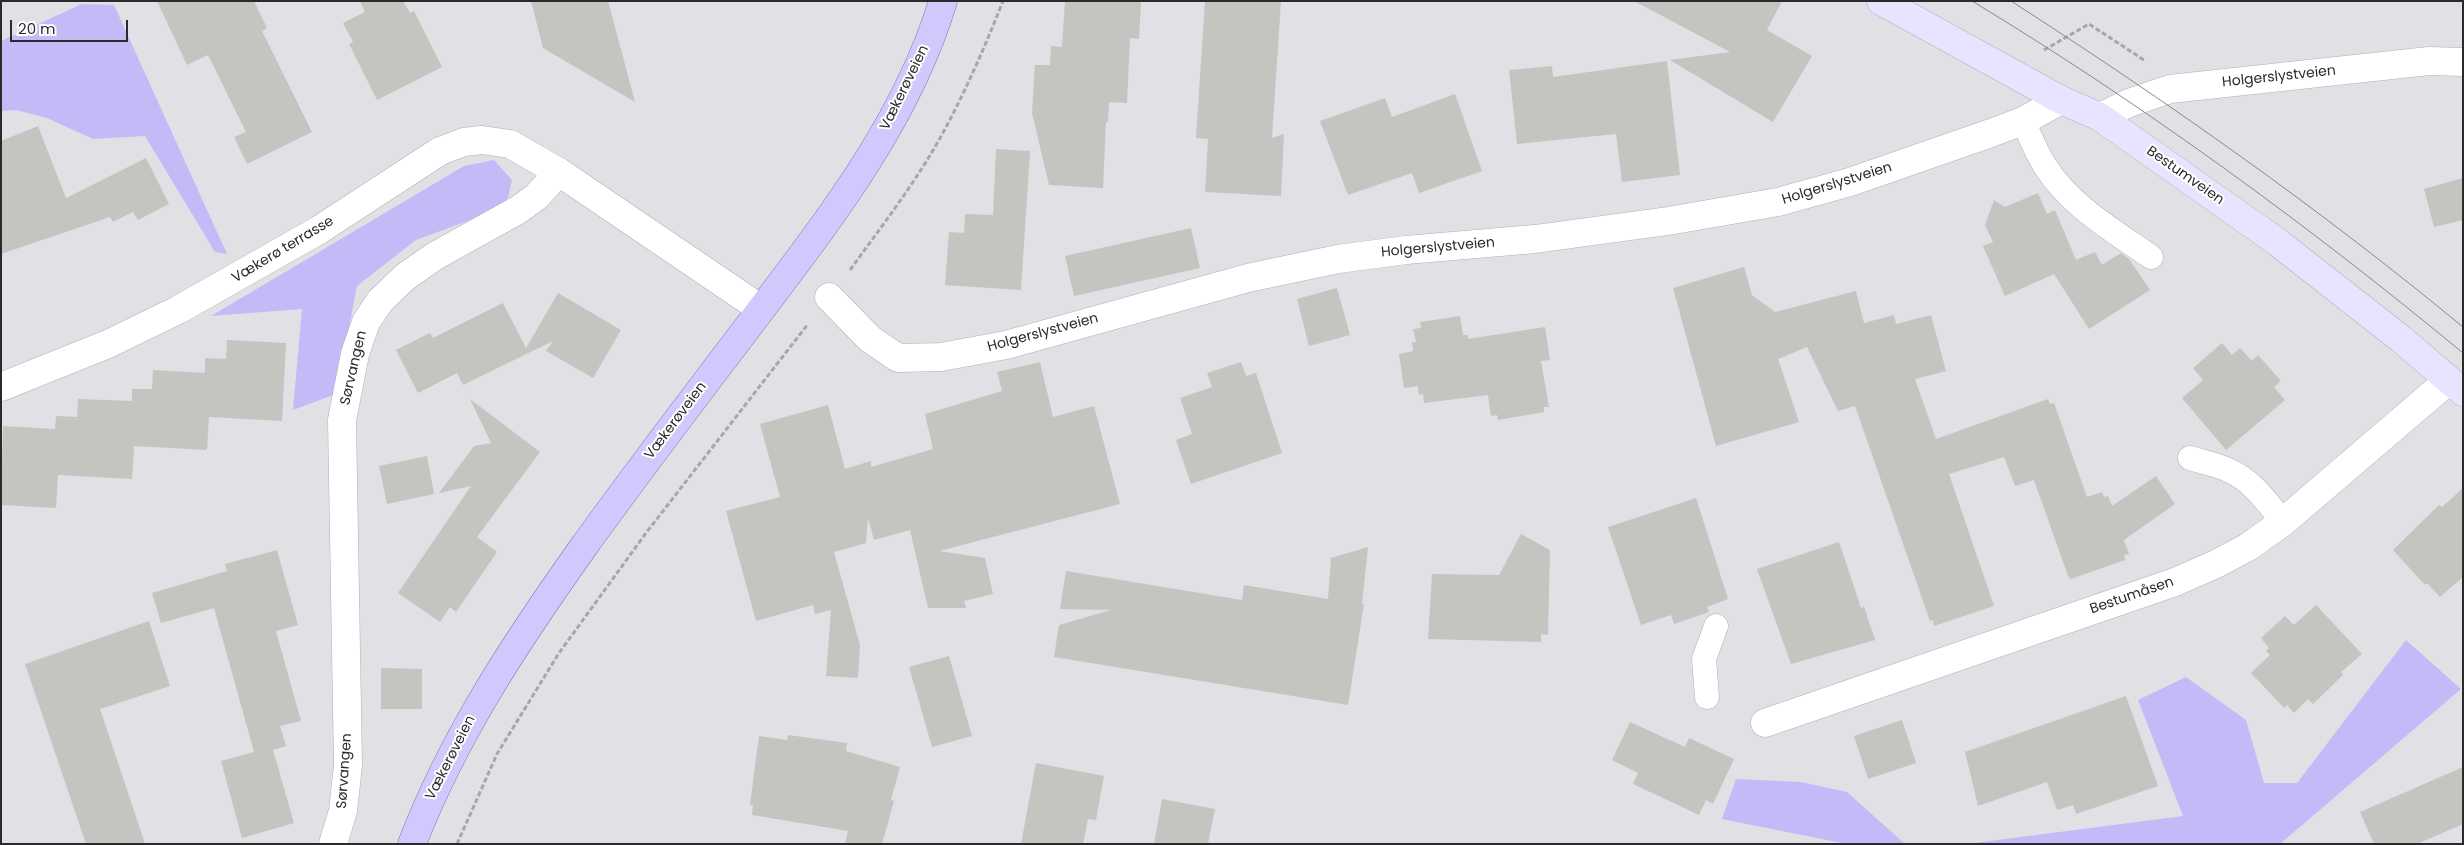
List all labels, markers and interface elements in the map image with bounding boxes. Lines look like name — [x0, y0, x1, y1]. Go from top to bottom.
scale bar — [12, 10, 130, 42]
text: 20 m — [18, 18, 56, 39]
street label: Vækerøveien — [877, 43, 933, 133]
street label: Holgerslystveien — [2221, 63, 2337, 91]
street label: Bestumveien — [2143, 143, 2227, 209]
street label: Holgerslystveien — [1780, 159, 1894, 209]
street label: Vækerø terrasse — [229, 213, 337, 287]
street label: Holgerslystveien — [1380, 235, 1496, 261]
street label: Holgerslystveien — [986, 310, 1100, 356]
street label: Sørvangen — [337, 329, 371, 407]
street label: Vækerøveien — [641, 379, 711, 463]
street label: Bestumåsen — [2088, 574, 2176, 618]
street label: Vækerøveien — [423, 713, 479, 803]
street label: Sørvangen — [334, 733, 356, 809]

